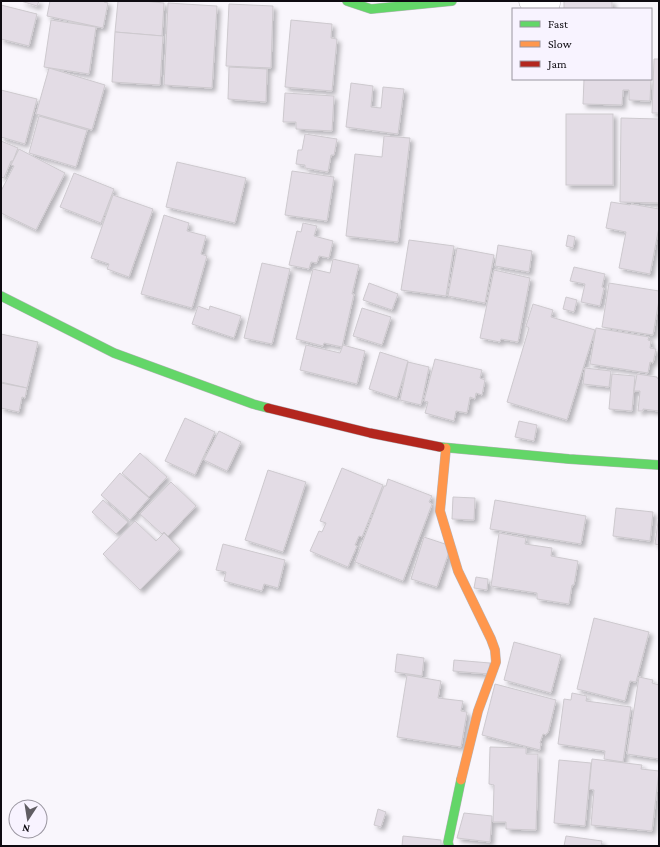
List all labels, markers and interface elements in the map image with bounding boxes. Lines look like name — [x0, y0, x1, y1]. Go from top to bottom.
legend — [512, 8, 652, 80]
text: Fast — [548, 17, 569, 31]
text: Slow — [548, 37, 572, 51]
text: Jam — [547, 57, 567, 71]
north arrow — [8, 799, 48, 839]
text: N — [21, 822, 31, 835]

